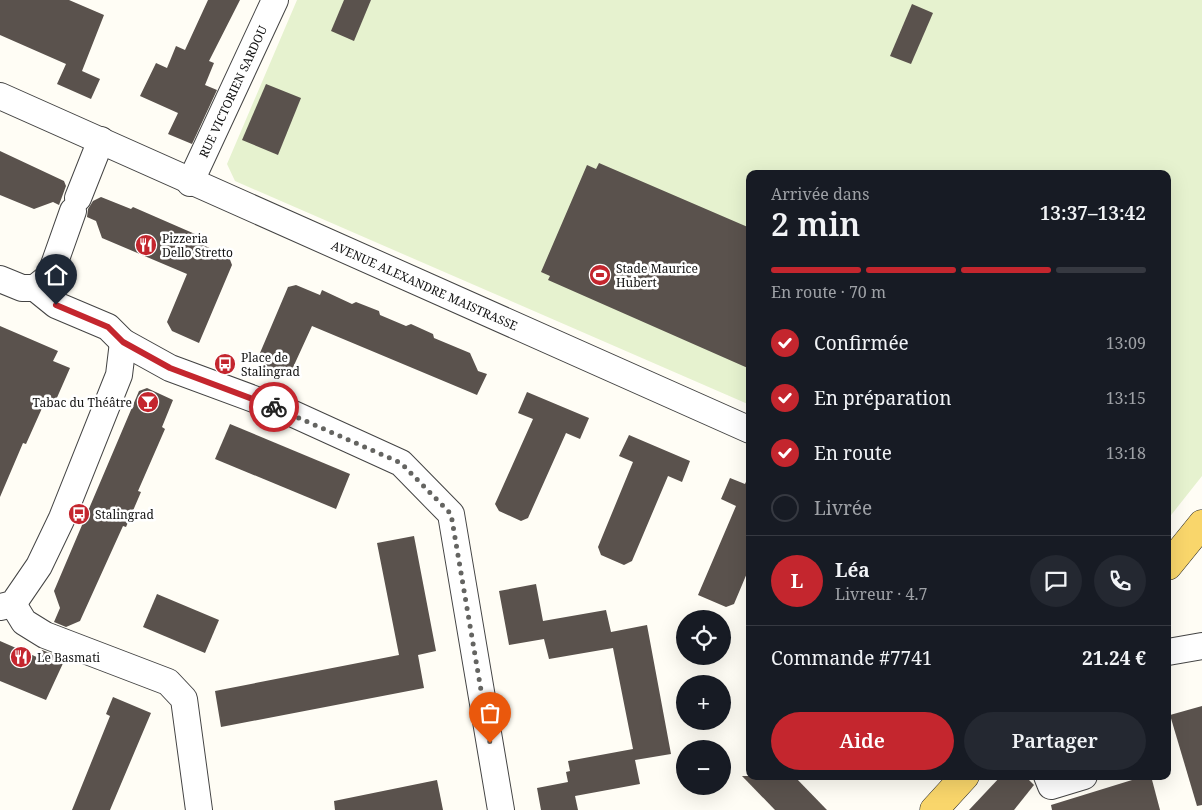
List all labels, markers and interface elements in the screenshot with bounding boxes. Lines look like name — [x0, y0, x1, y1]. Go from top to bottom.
street label: RUE VICTORIEN SARDOU — [195, 22, 271, 160]
text: Arrivée dans — [771, 183, 869, 205]
text: 13:37–13:42 — [1040, 200, 1146, 226]
text: 2 min — [771, 202, 860, 245]
place label: Pizzeria Dello Stretto — [162, 230, 233, 261]
restaurant icon: Pizzeria Dello Stretto — [134, 233, 158, 257]
street label: AVENUE ALEXANDRE MAISTRASSE — [329, 236, 521, 334]
pin — [35, 254, 77, 305]
place label: Stade Maurice Hubert — [616, 260, 698, 291]
icon: home — [42, 261, 70, 289]
sports icon: Stade Maurice Hubert — [588, 263, 612, 287]
text: En route · 70 m — [771, 281, 886, 303]
icon: check — [771, 329, 799, 357]
text: Confirmée — [814, 330, 909, 356]
text: 13:09 — [1106, 332, 1146, 354]
place label: Place de Stalingrad — [241, 349, 300, 380]
bus stop icon: Place de Stalingrad — [213, 352, 237, 376]
courier — [249, 382, 299, 432]
icon: check — [771, 384, 799, 412]
text: En préparation — [814, 385, 951, 411]
text: 13:15 — [1106, 387, 1146, 409]
bar icon: Tabac du Théâtre — [136, 390, 160, 414]
icon: bike — [260, 393, 288, 421]
place label: Tabac du Théâtre — [33, 394, 132, 411]
icon: check — [771, 439, 799, 467]
text: En route — [814, 440, 892, 466]
text: 13:18 — [1106, 442, 1146, 464]
text: Livrée — [814, 495, 872, 521]
bus stop icon: Stalingrad — [67, 502, 91, 526]
place label: Stalingrad — [95, 506, 154, 523]
button: chat — [1030, 555, 1082, 607]
button: phone — [1094, 555, 1146, 607]
text: Léa — [835, 557, 870, 583]
text: L — [791, 568, 803, 594]
text: Livreur · 4.7 — [835, 583, 927, 605]
map controls — [676, 610, 731, 795]
button: locate — [676, 610, 731, 665]
restaurant icon: Le Basmati — [9, 645, 33, 669]
text: Commande #7741 — [771, 645, 932, 671]
text: 21.24 € — [1082, 645, 1146, 671]
place label: Le Basmati — [37, 649, 100, 666]
button: + — [676, 675, 731, 730]
pin — [469, 692, 511, 743]
icon: bag — [476, 699, 504, 727]
button: Aide — [771, 712, 954, 770]
button: Partager — [964, 712, 1146, 770]
button: − — [676, 740, 731, 795]

